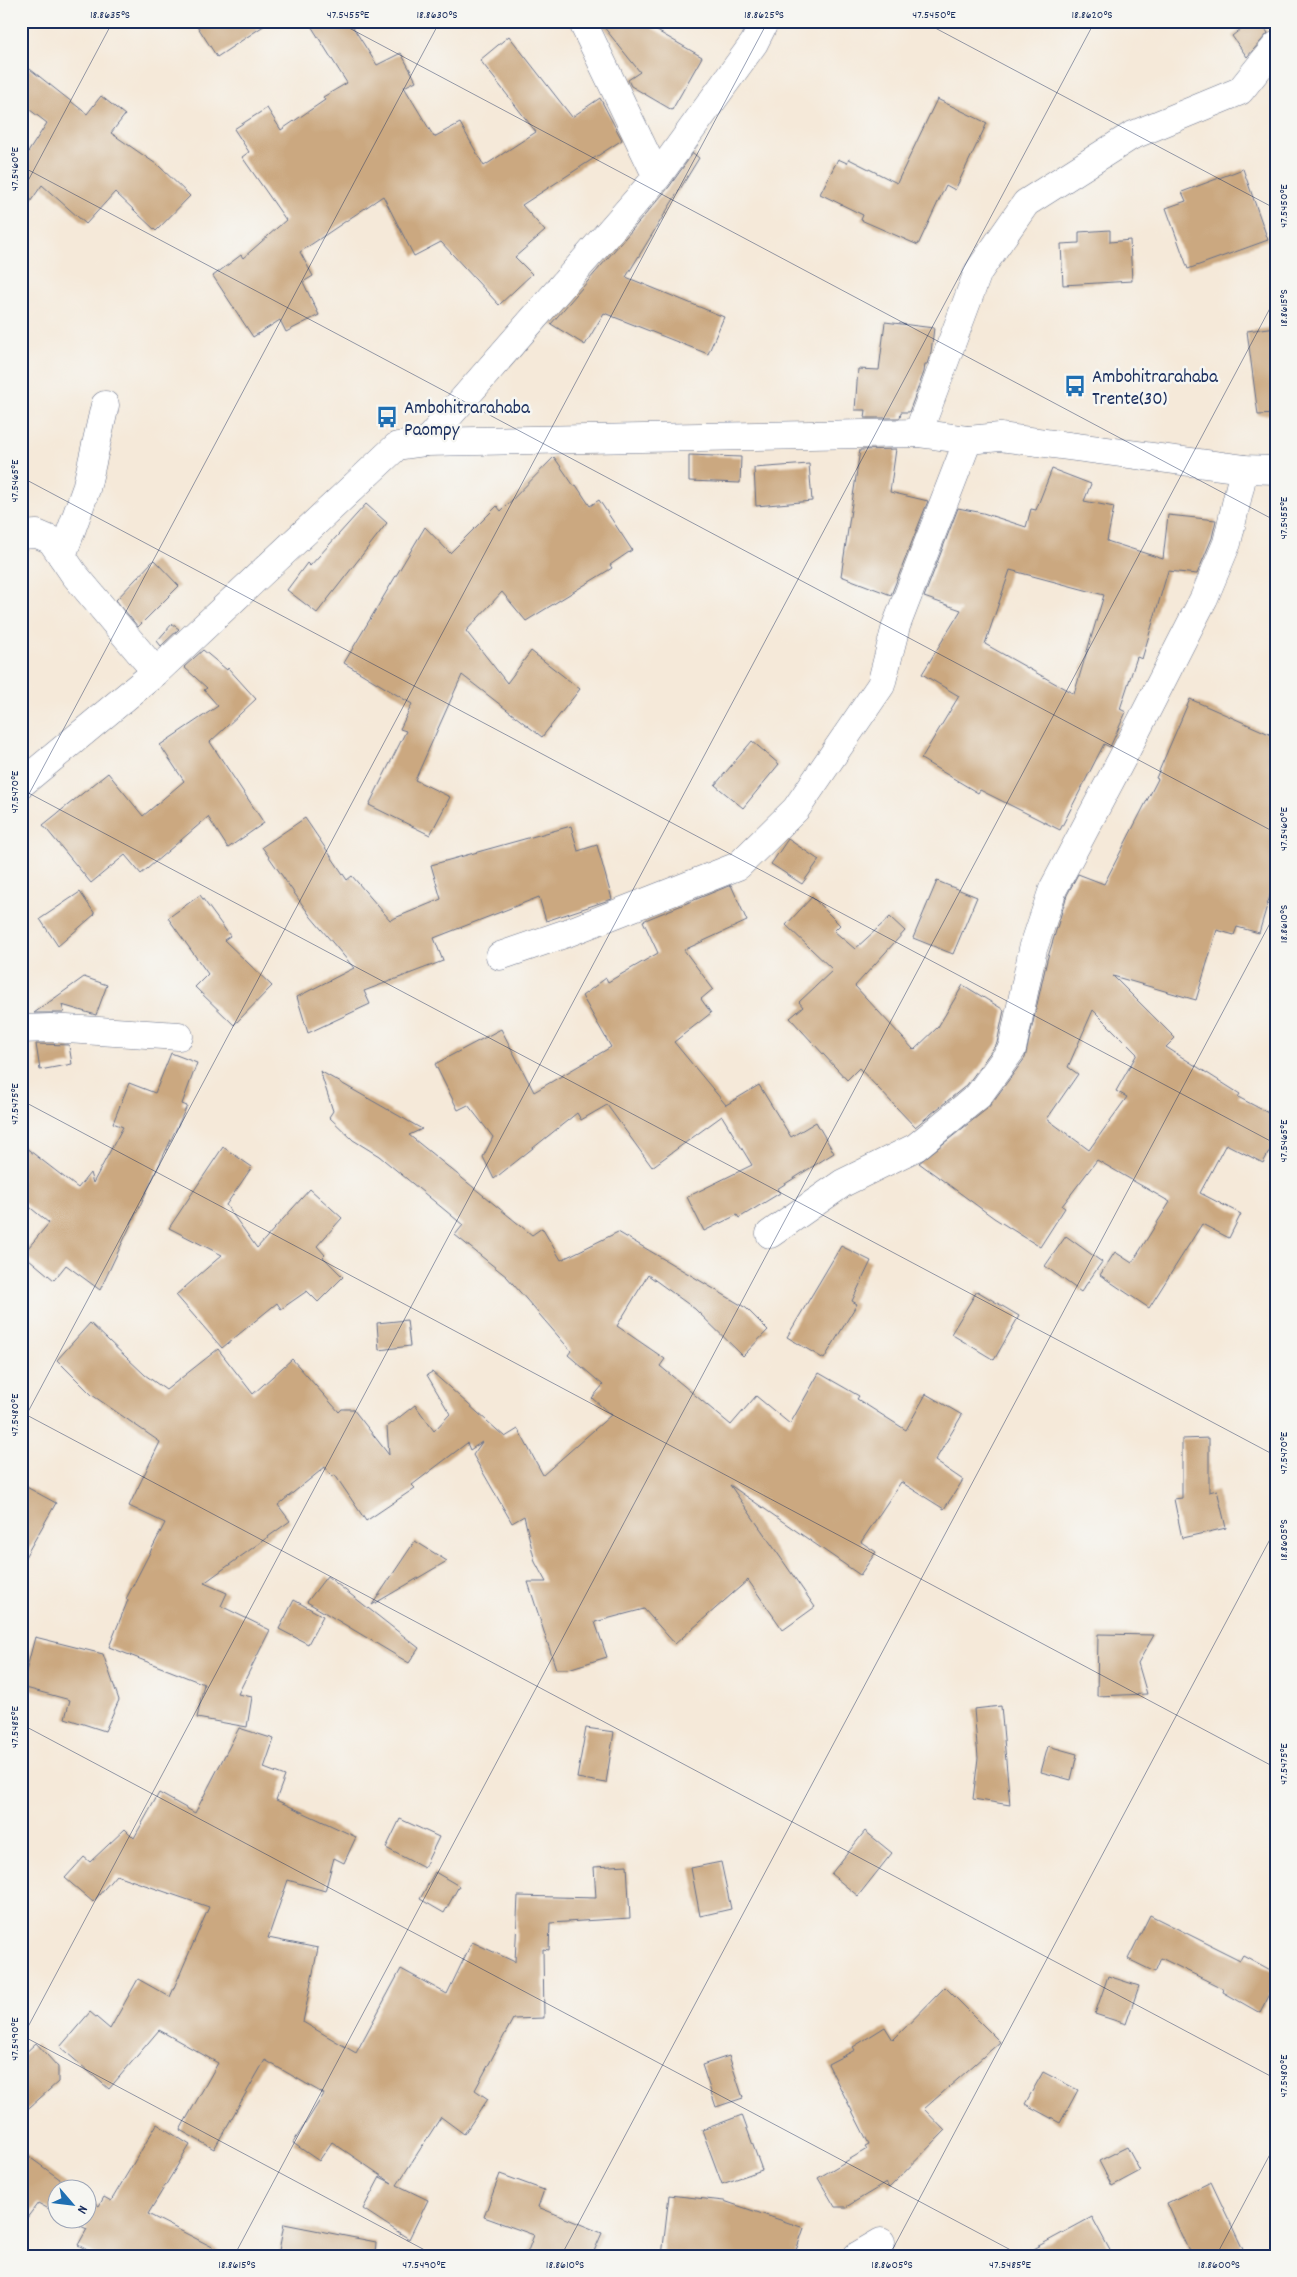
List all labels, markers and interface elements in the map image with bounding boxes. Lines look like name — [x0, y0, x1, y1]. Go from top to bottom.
text: 18.8635°S — [90, 7, 130, 24]
text: 47.5455°E — [327, 7, 370, 24]
text: 18.8630°S — [416, 7, 458, 24]
text: 18.8625°S — [744, 7, 784, 24]
text: 47.5450°E — [912, 7, 956, 24]
text: 18.8620°S — [1071, 7, 1113, 24]
text: 47.5460°E — [7, 147, 24, 191]
text: 47.5450°E — [1276, 184, 1293, 228]
text: 18.8615°S — [1276, 289, 1293, 327]
place label: Ambohitrarahaba Trente(30) — [1092, 365, 1219, 414]
bus stop icon: Ambohitrarahaba Trente(30) — [1062, 373, 1088, 399]
place label: Ambohitrarahaba Paompy — [404, 396, 531, 445]
bus stop icon: Ambohitrarahaba Paompy — [374, 404, 400, 430]
text: 47.5465°E — [7, 459, 24, 502]
text: 47.5455°E — [1276, 496, 1293, 539]
text: 47.5470°E — [7, 770, 24, 813]
text: 47.5460°E — [1276, 807, 1293, 851]
text: 18.8610°S — [1276, 905, 1293, 943]
text: 47.5475°E — [7, 1083, 24, 1125]
text: 47.5465°E — [1276, 1119, 1293, 1162]
text: 47.5480°E — [7, 1393, 24, 1436]
text: 47.5470°E — [1276, 1431, 1293, 1474]
text: 18.8605°S — [1276, 1519, 1293, 1561]
text: 47.5485°E — [7, 1706, 24, 1748]
text: 47.5475°E — [1276, 1743, 1293, 1785]
text: 47.5490°E — [7, 2017, 24, 2061]
text: 47.5480°E — [1276, 2054, 1293, 2097]
north arrow — [48, 2180, 98, 2230]
text: N — [71, 2201, 92, 2217]
text: 18.8615°S — [218, 2257, 256, 2274]
text: 47.5490°E — [402, 2257, 446, 2274]
text: 18.8610°S — [546, 2257, 584, 2274]
text: 18.8605°S — [871, 2257, 913, 2274]
text: 47.5485°E — [989, 2257, 1031, 2274]
text: 18.8600°S — [1198, 2257, 1240, 2274]

